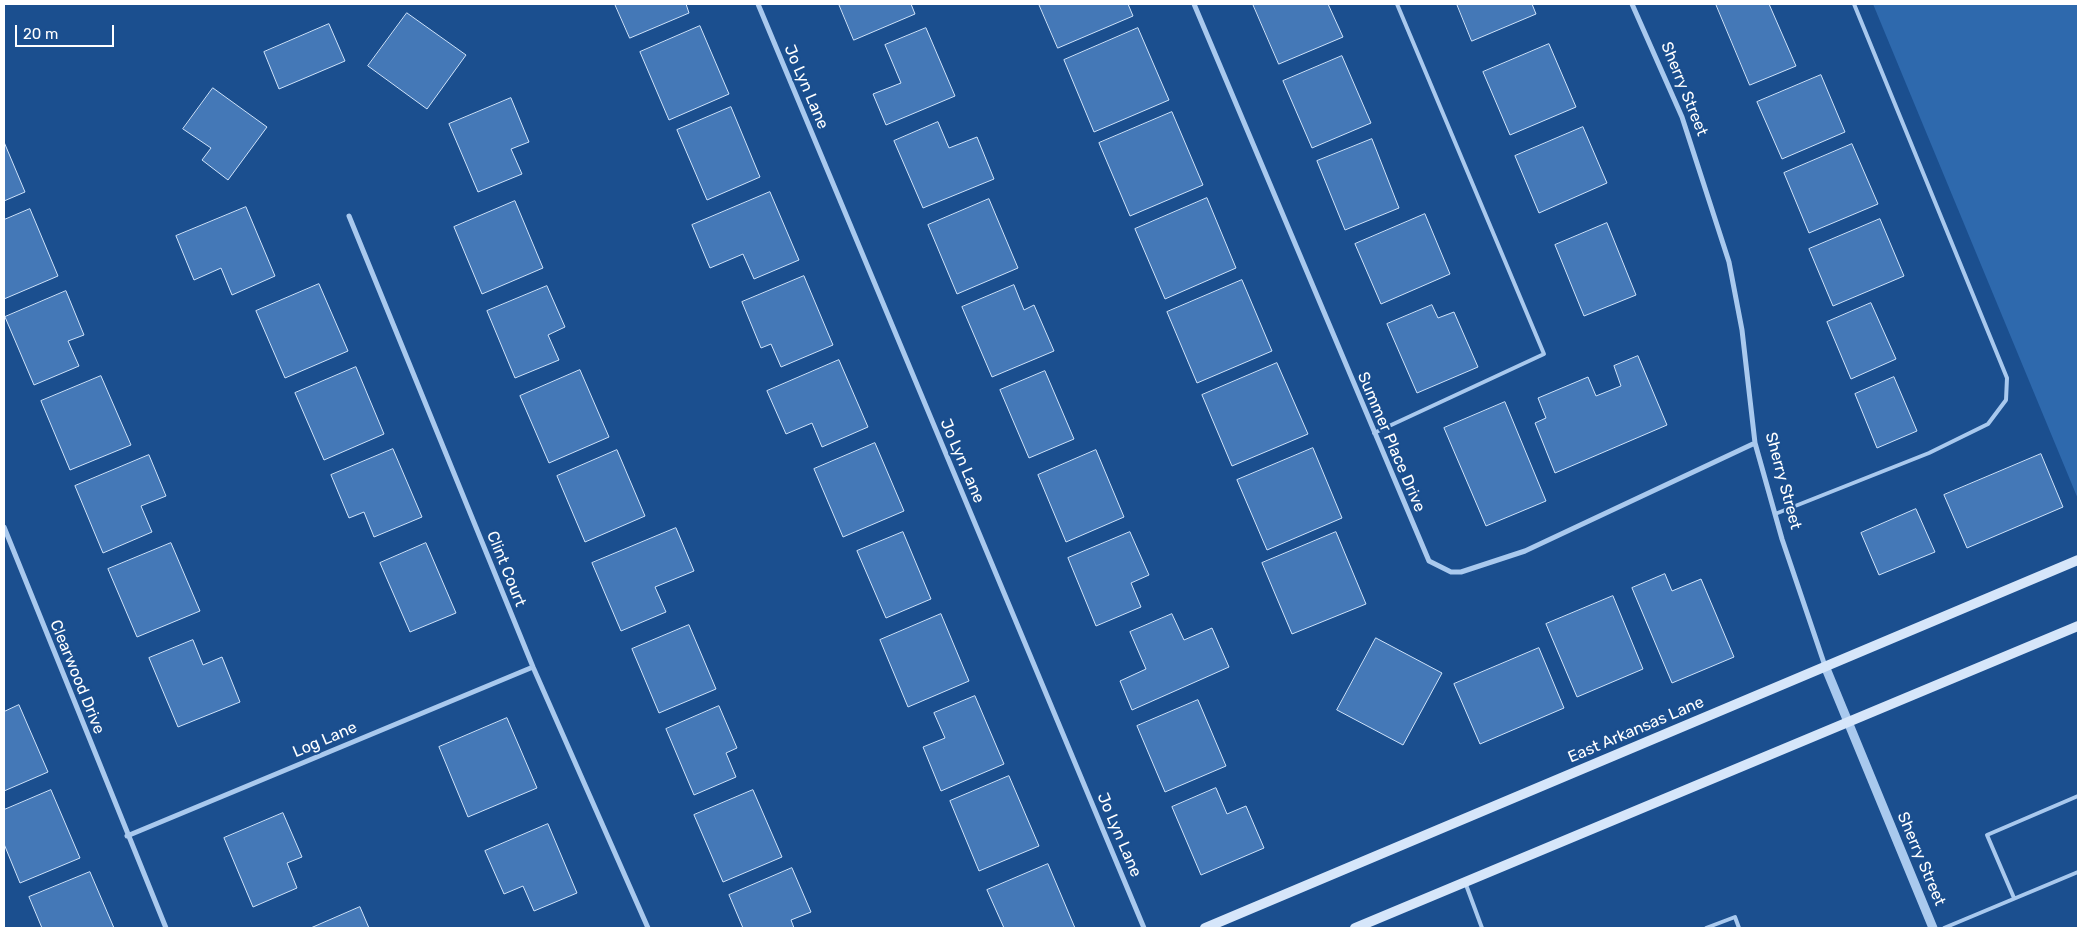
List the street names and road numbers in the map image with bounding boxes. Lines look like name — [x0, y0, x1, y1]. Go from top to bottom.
street label: Sherry Street — [1656, 39, 1712, 139]
street label: Jo Lyn Lane — [780, 42, 832, 132]
street label: Summer Place Drive — [1353, 369, 1429, 515]
street label: Jo Lyn Lane — [936, 416, 988, 506]
street label: Sherry Street — [1761, 430, 1805, 532]
street label: Clint Court — [482, 528, 530, 610]
street label: Clearwood Drive — [45, 617, 109, 737]
street label: East Arkansas Lane — [1565, 693, 1707, 767]
street label: Log Lane — [290, 718, 360, 762]
street label: Jo Lyn Lane — [1093, 790, 1145, 880]
street label: Sherry Street — [1893, 809, 1949, 909]

